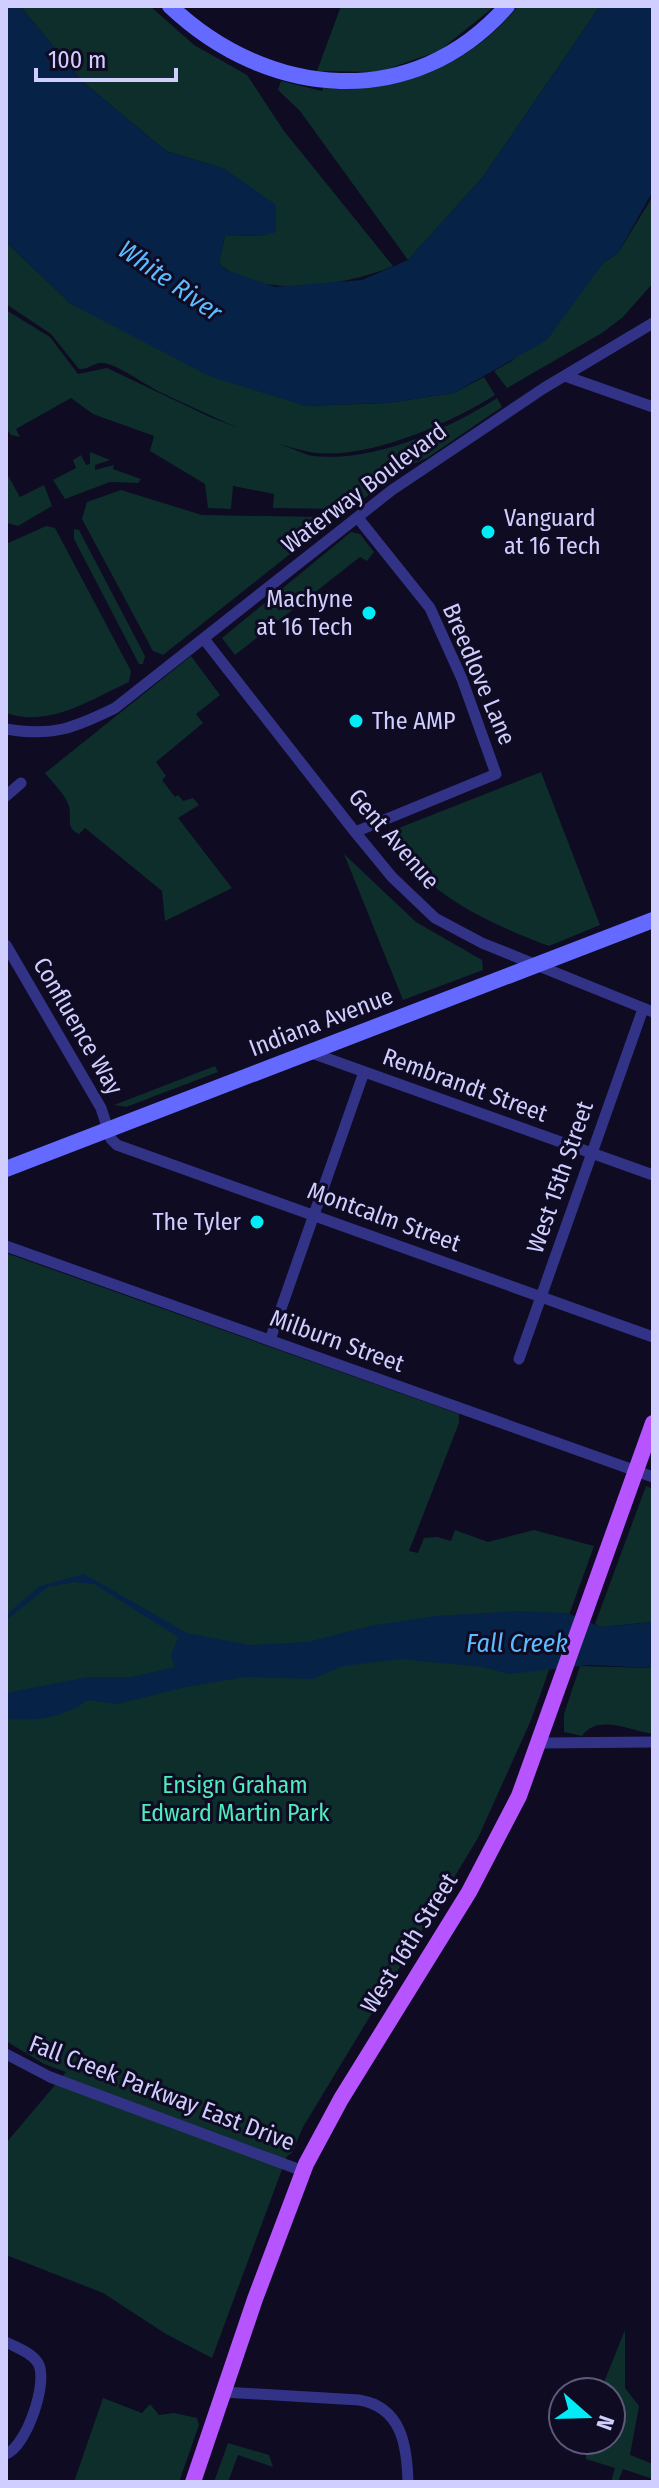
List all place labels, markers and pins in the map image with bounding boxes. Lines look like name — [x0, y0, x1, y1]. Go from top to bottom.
place label: Vanguard at 16 Tech — [504, 504, 601, 560]
marker: Vanguard at 16 Tech — [479, 523, 497, 541]
place label: Machyne at 16 Tech — [256, 585, 353, 641]
marker: Machyne at 16 Tech — [360, 604, 378, 622]
place label: The AMP — [372, 707, 456, 735]
marker: The AMP — [347, 712, 365, 730]
place label: The Tyler — [152, 1208, 242, 1236]
marker: The Tyler — [248, 1213, 266, 1231]

